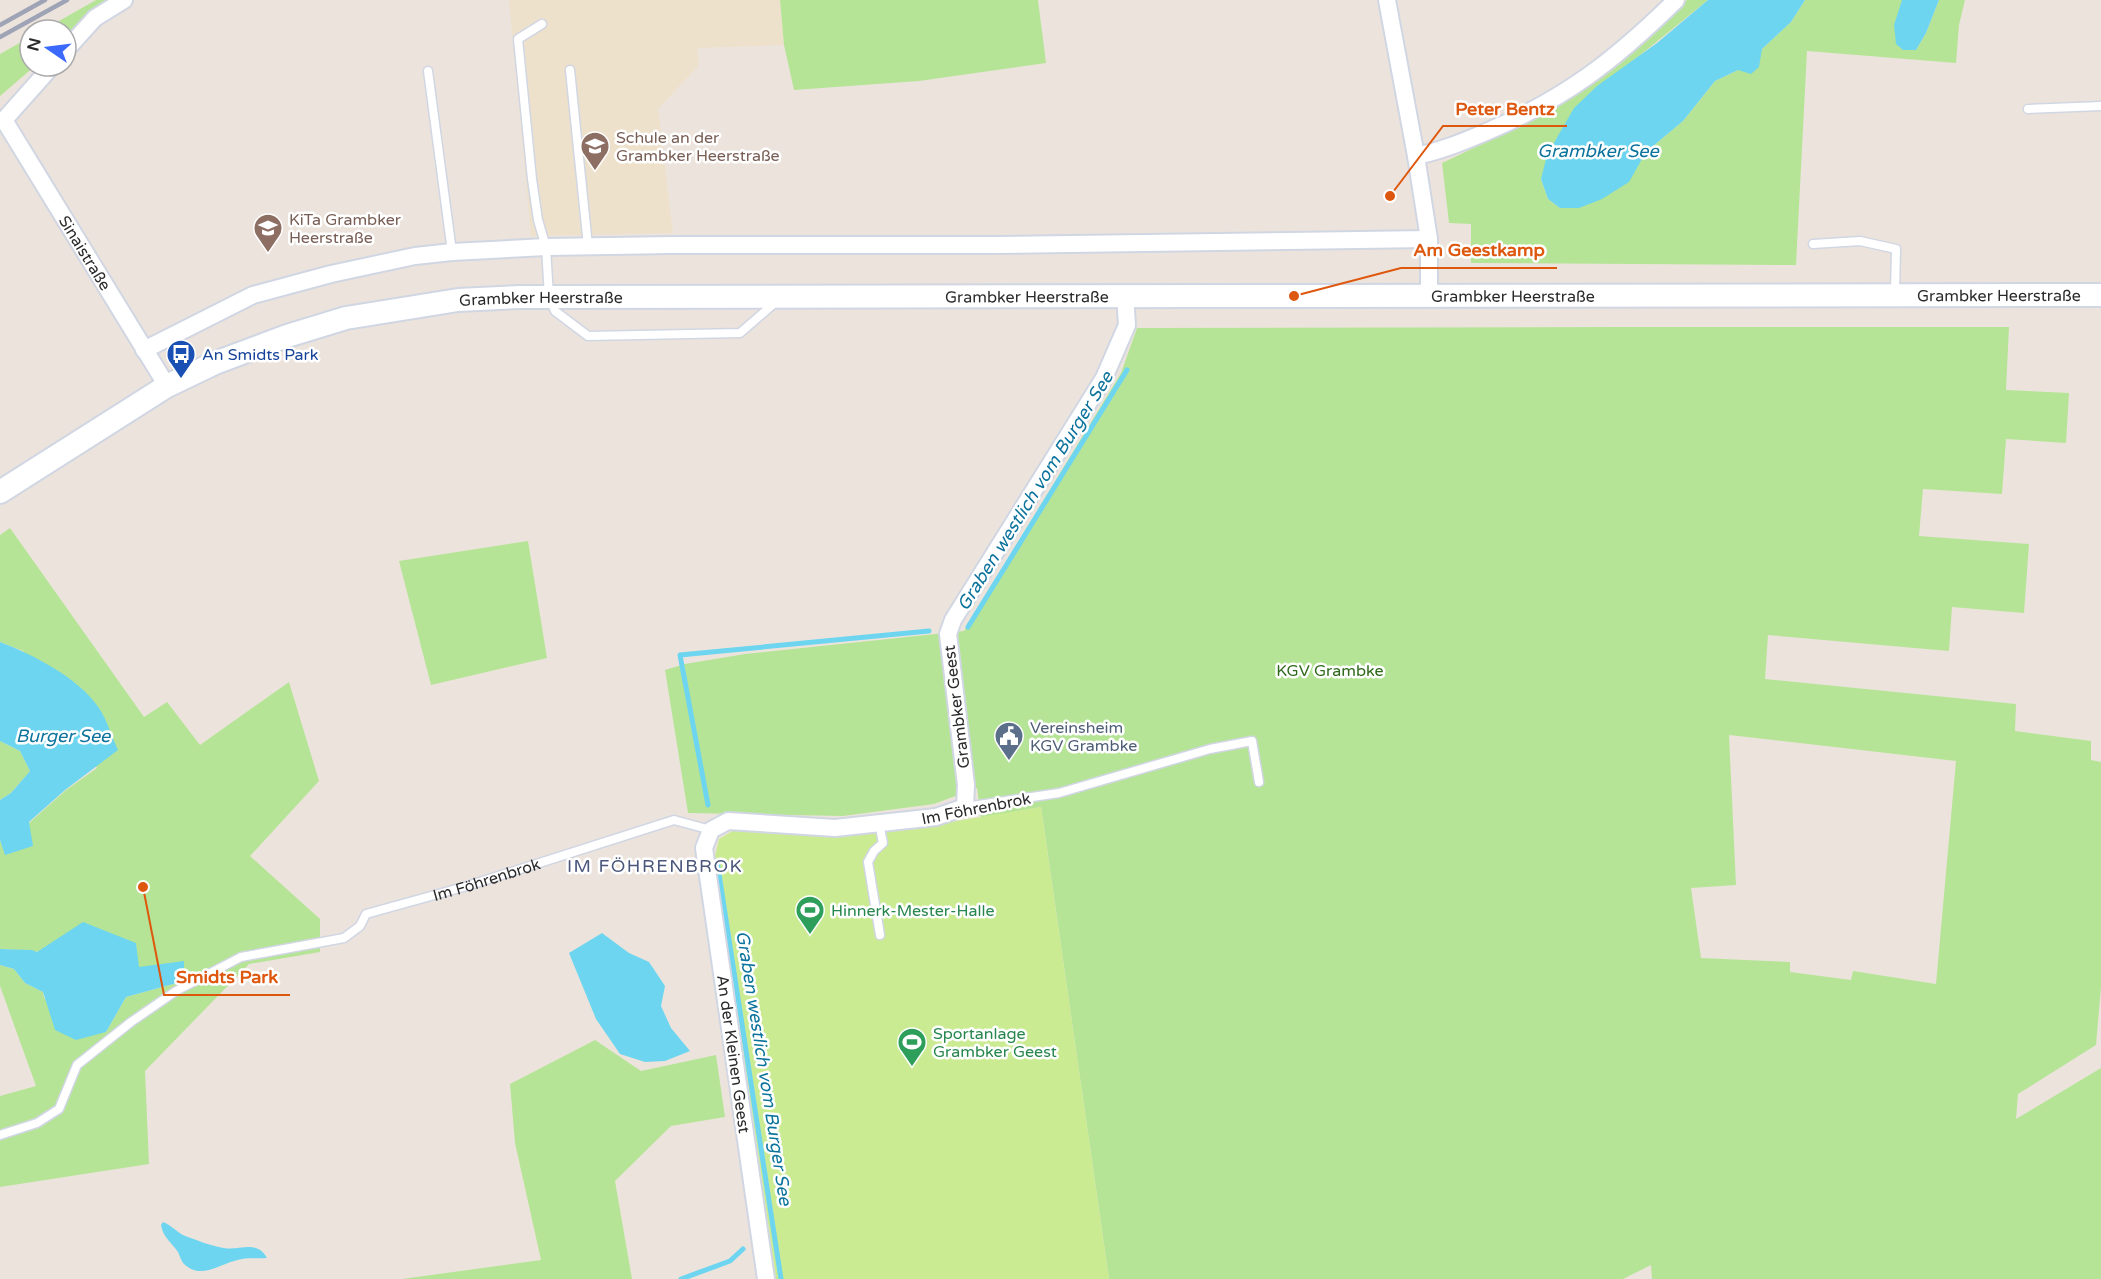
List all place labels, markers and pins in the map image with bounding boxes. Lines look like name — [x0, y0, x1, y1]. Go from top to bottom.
callout: Peter Bentz — [1443, 90, 1567, 126]
place label: Schule an der Grambker Heerstraße — [616, 128, 780, 166]
school or university icon: Schule an der Grambker Heerstraße — [579, 130, 611, 172]
place label: KiTa Grambker Heerstraße — [289, 210, 402, 248]
school or university icon: KiTa Grambker Heerstraße — [252, 212, 284, 254]
callout: Am Geestkamp — [1401, 232, 1557, 268]
bus stop icon: An Smidts Park — [165, 338, 197, 380]
place label: An Smidts Park — [202, 345, 319, 365]
place label: Vereinsheim KGV Grambke — [1030, 718, 1137, 756]
public building icon: Vereinsheim KGV Grambke — [993, 720, 1025, 762]
sports icon: Hinnerk-Mester-Halle — [794, 894, 826, 936]
place label: Hinnerk-Mester-Halle — [831, 901, 995, 921]
callout: Smidts Park — [164, 959, 290, 995]
place label: Sportanlage Grambker Geest — [933, 1024, 1057, 1062]
sports icon: Sportanlage Grambker Geest — [896, 1026, 928, 1068]

